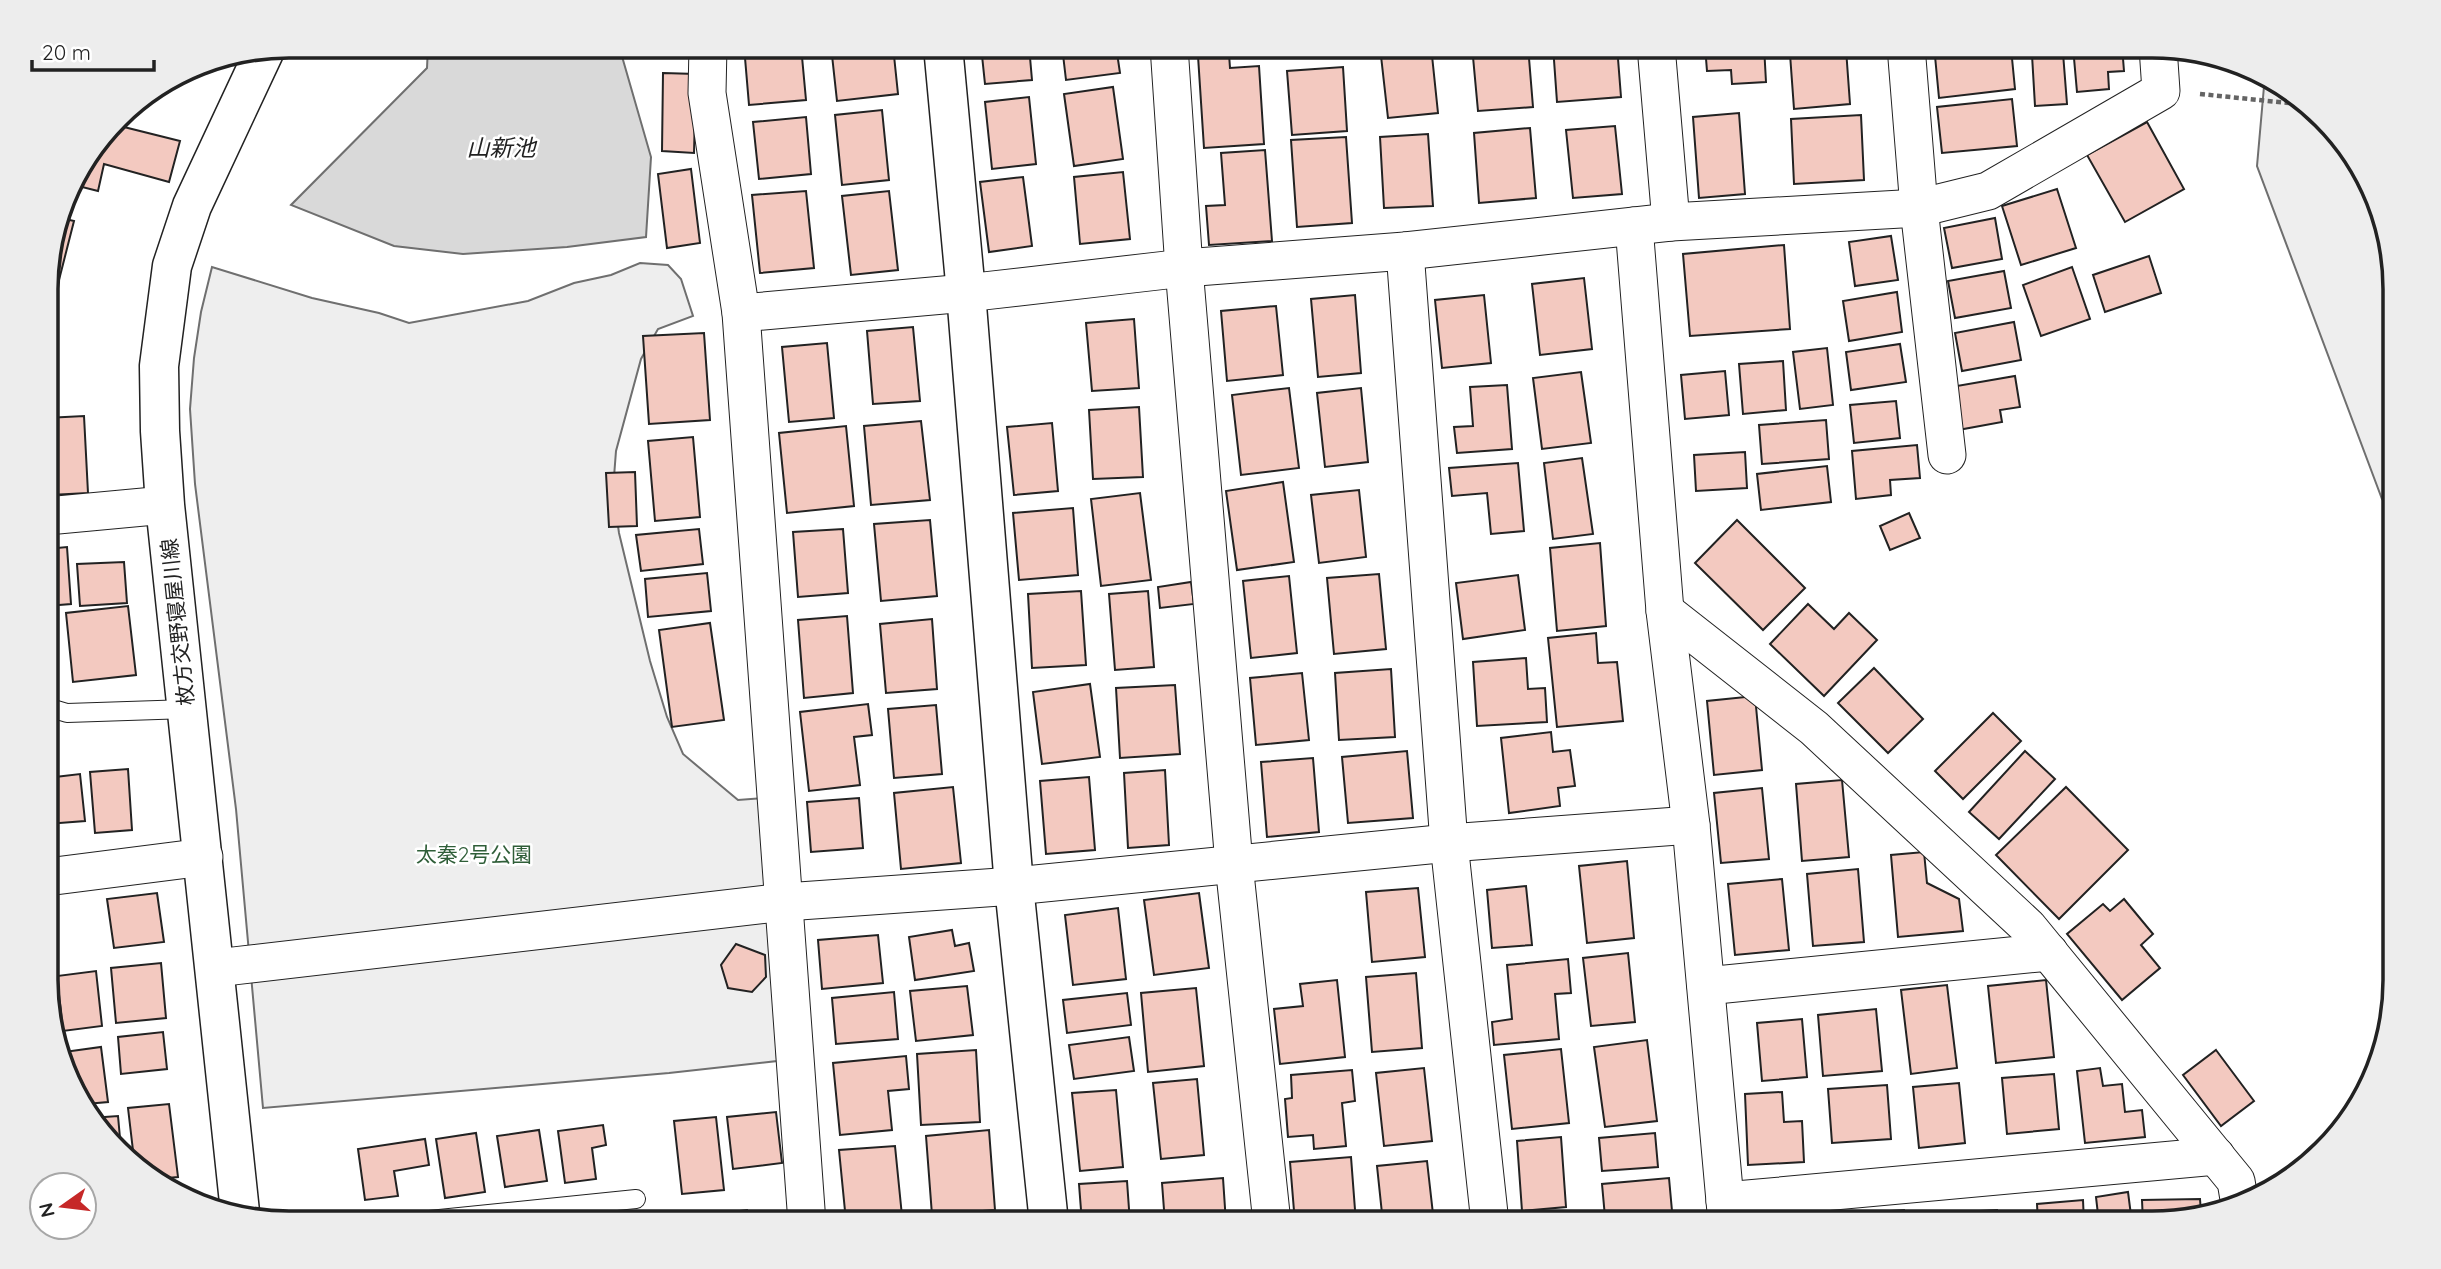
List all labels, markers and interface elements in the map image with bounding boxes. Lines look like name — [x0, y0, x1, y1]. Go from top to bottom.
scale bar — [32, 28, 154, 72]
text: 20 m — [42, 39, 91, 65]
water label: 山新池 — [467, 133, 538, 162]
street label: 枚方交野寝屋川線 — [155, 537, 199, 707]
park label: 太秦2号公園 — [416, 841, 532, 867]
north arrow — [28, 1171, 98, 1241]
text: N — [33, 1200, 60, 1220]

